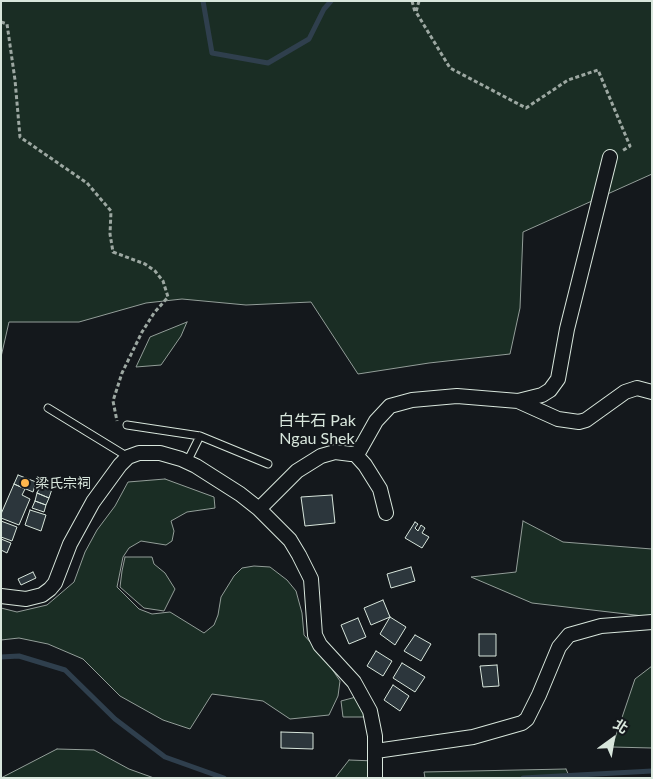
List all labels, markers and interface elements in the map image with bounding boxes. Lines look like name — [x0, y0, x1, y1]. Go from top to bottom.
district label: 白牛石 Pak Ngau Shek — [274, 411, 360, 449]
place label: 梁氏宗祠 — [35, 475, 91, 491]
marker: 梁氏宗祠 — [19, 477, 31, 489]
north arrow — [588, 714, 638, 764]
text: 北 — [611, 715, 632, 737]

